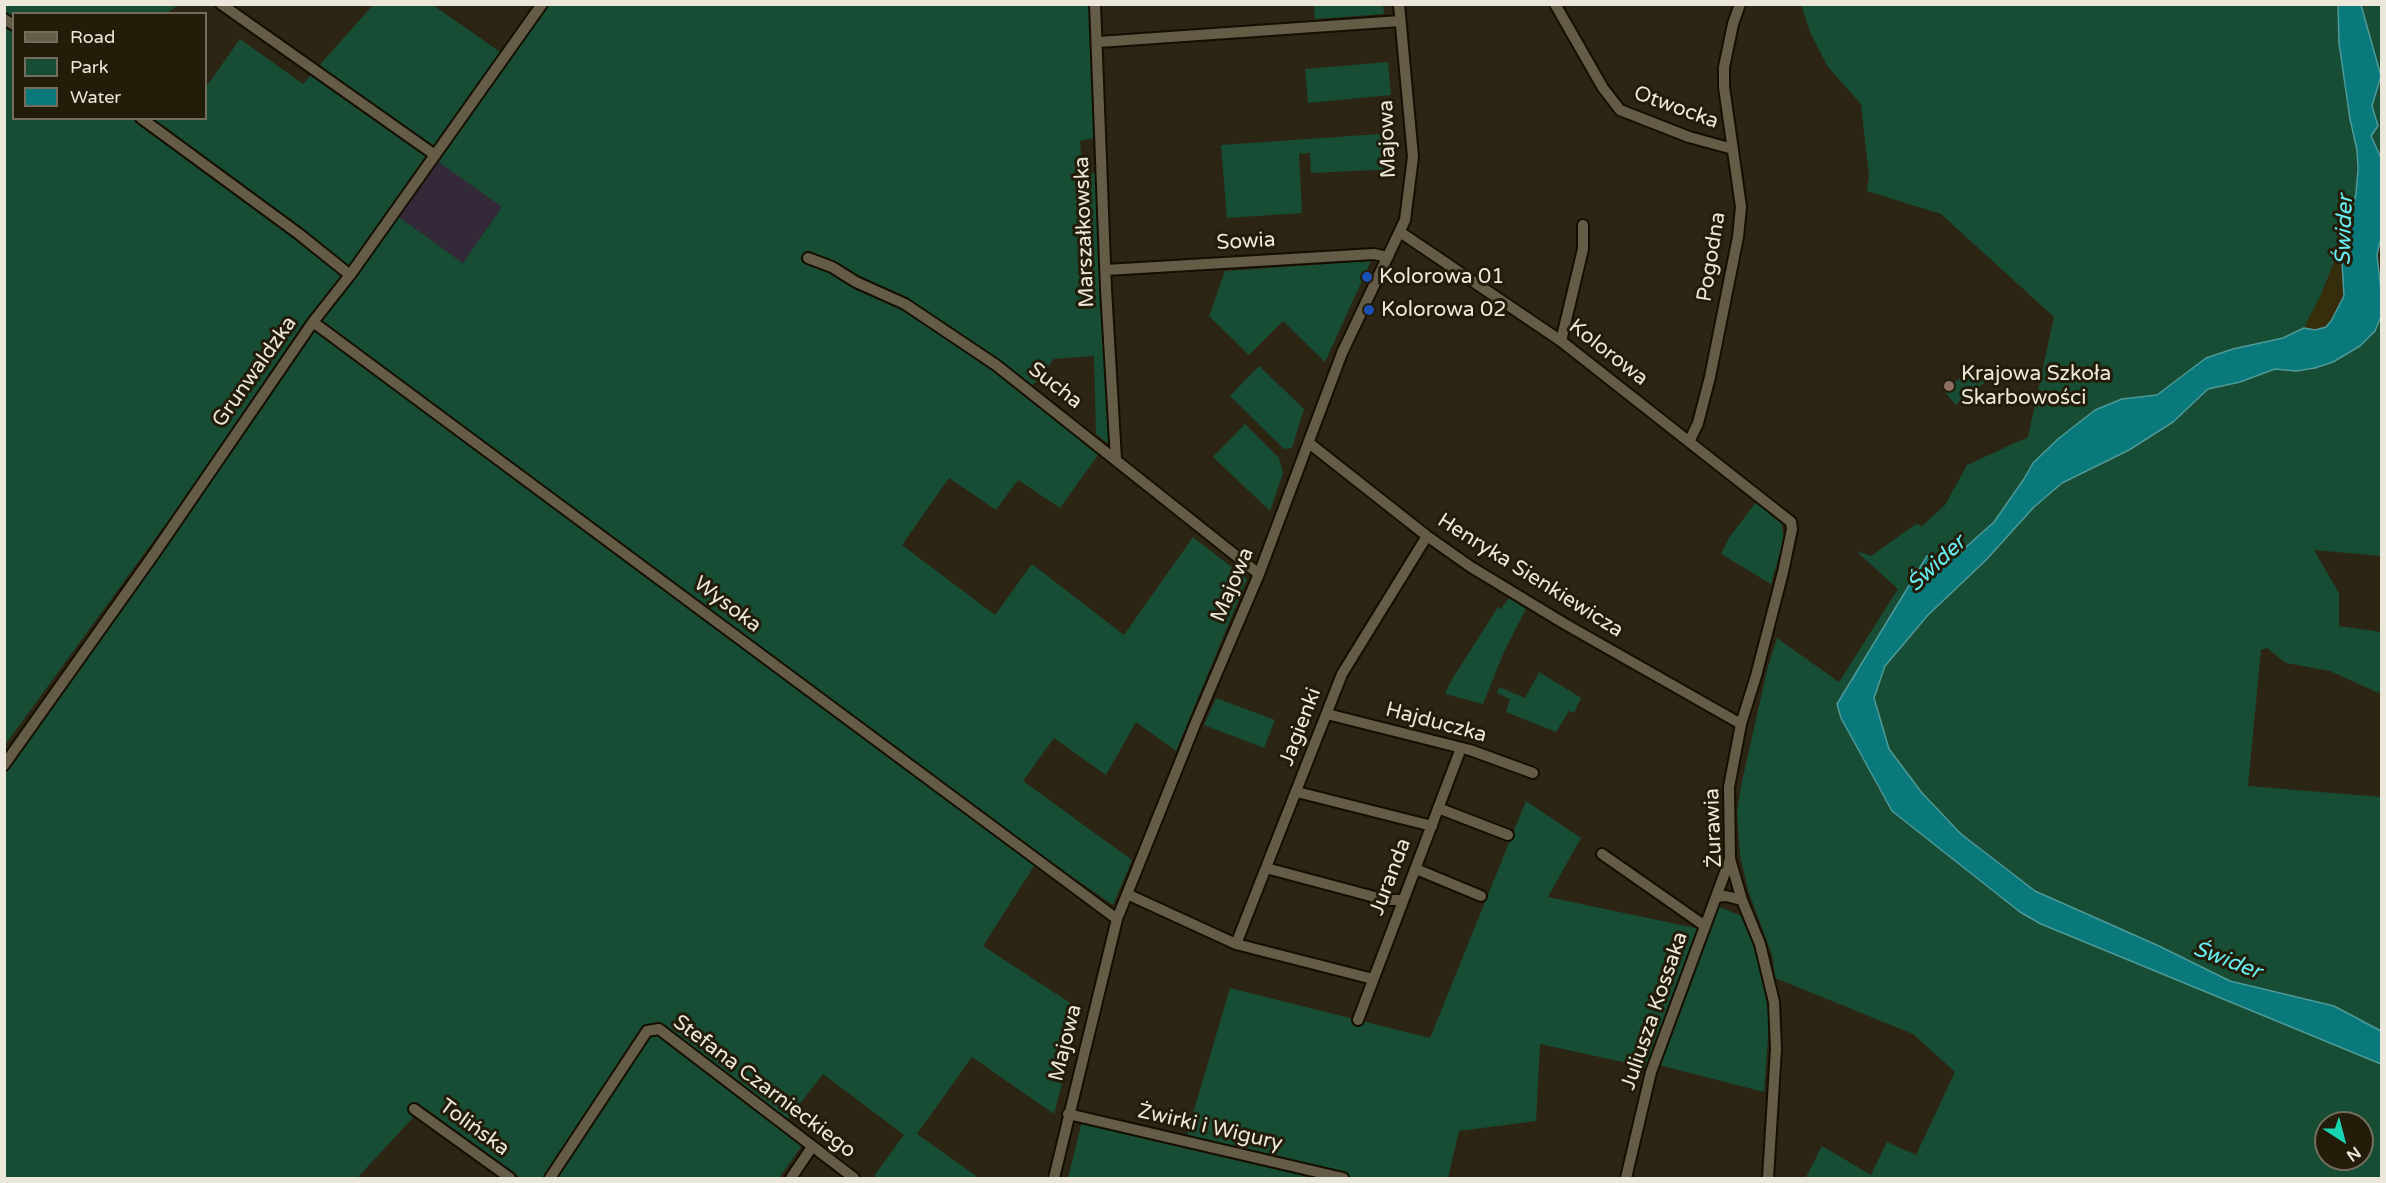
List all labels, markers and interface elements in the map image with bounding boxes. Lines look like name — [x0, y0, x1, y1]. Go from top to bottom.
legend — [12, 12, 207, 120]
text: Road — [70, 26, 115, 48]
text: Park — [70, 56, 108, 78]
street label: Otwocka — [1630, 81, 1722, 135]
text: Water — [70, 86, 121, 108]
street label: Majowa — [1374, 99, 1402, 179]
street label: Marszałkowska — [1070, 156, 1100, 308]
water label: Świder — [2331, 194, 2359, 266]
street label: Pogodna — [1692, 210, 1732, 304]
street label: Sowia — [1216, 228, 1276, 256]
place label: Kolorowa 01 — [1379, 264, 1504, 290]
marker: Kolorowa 01 — [1360, 270, 1374, 284]
place label: Kolorowa 02 — [1381, 297, 1506, 323]
marker: Kolorowa 02 — [1362, 303, 1376, 317]
street label: Grunwaldzka — [208, 312, 302, 432]
street label: Kolorowa — [1563, 314, 1653, 392]
street label: Sucha — [1023, 357, 1087, 415]
place label: Krajowa Szkoła Skarbowości — [1961, 361, 2111, 411]
marker: Krajowa Szkoła Skarbowości — [1942, 379, 1956, 393]
street label: Henryka Sienkiewicza — [1432, 508, 1628, 644]
water label: Świder — [1902, 530, 1972, 598]
street label: Majowa — [1206, 544, 1260, 626]
street label: Wysoka — [688, 571, 766, 639]
street label: Jagienki — [1275, 684, 1327, 770]
street label: Hajduczka — [1383, 697, 1489, 749]
street label: Żurawia — [1700, 788, 1728, 868]
street label: Juranda — [1365, 835, 1417, 919]
street label: Juliusza Kossaka — [1616, 929, 1694, 1093]
water label: Świder — [2189, 936, 2265, 986]
street label: Majowa — [1044, 1002, 1088, 1084]
street label: Stefana Czarnieckiego — [668, 1010, 860, 1164]
street label: Tolińska — [434, 1094, 514, 1162]
street label: Żwirki i Wigury — [1135, 1099, 1285, 1157]
north arrow — [2314, 1111, 2374, 1171]
text: N — [2342, 1142, 2364, 1166]

